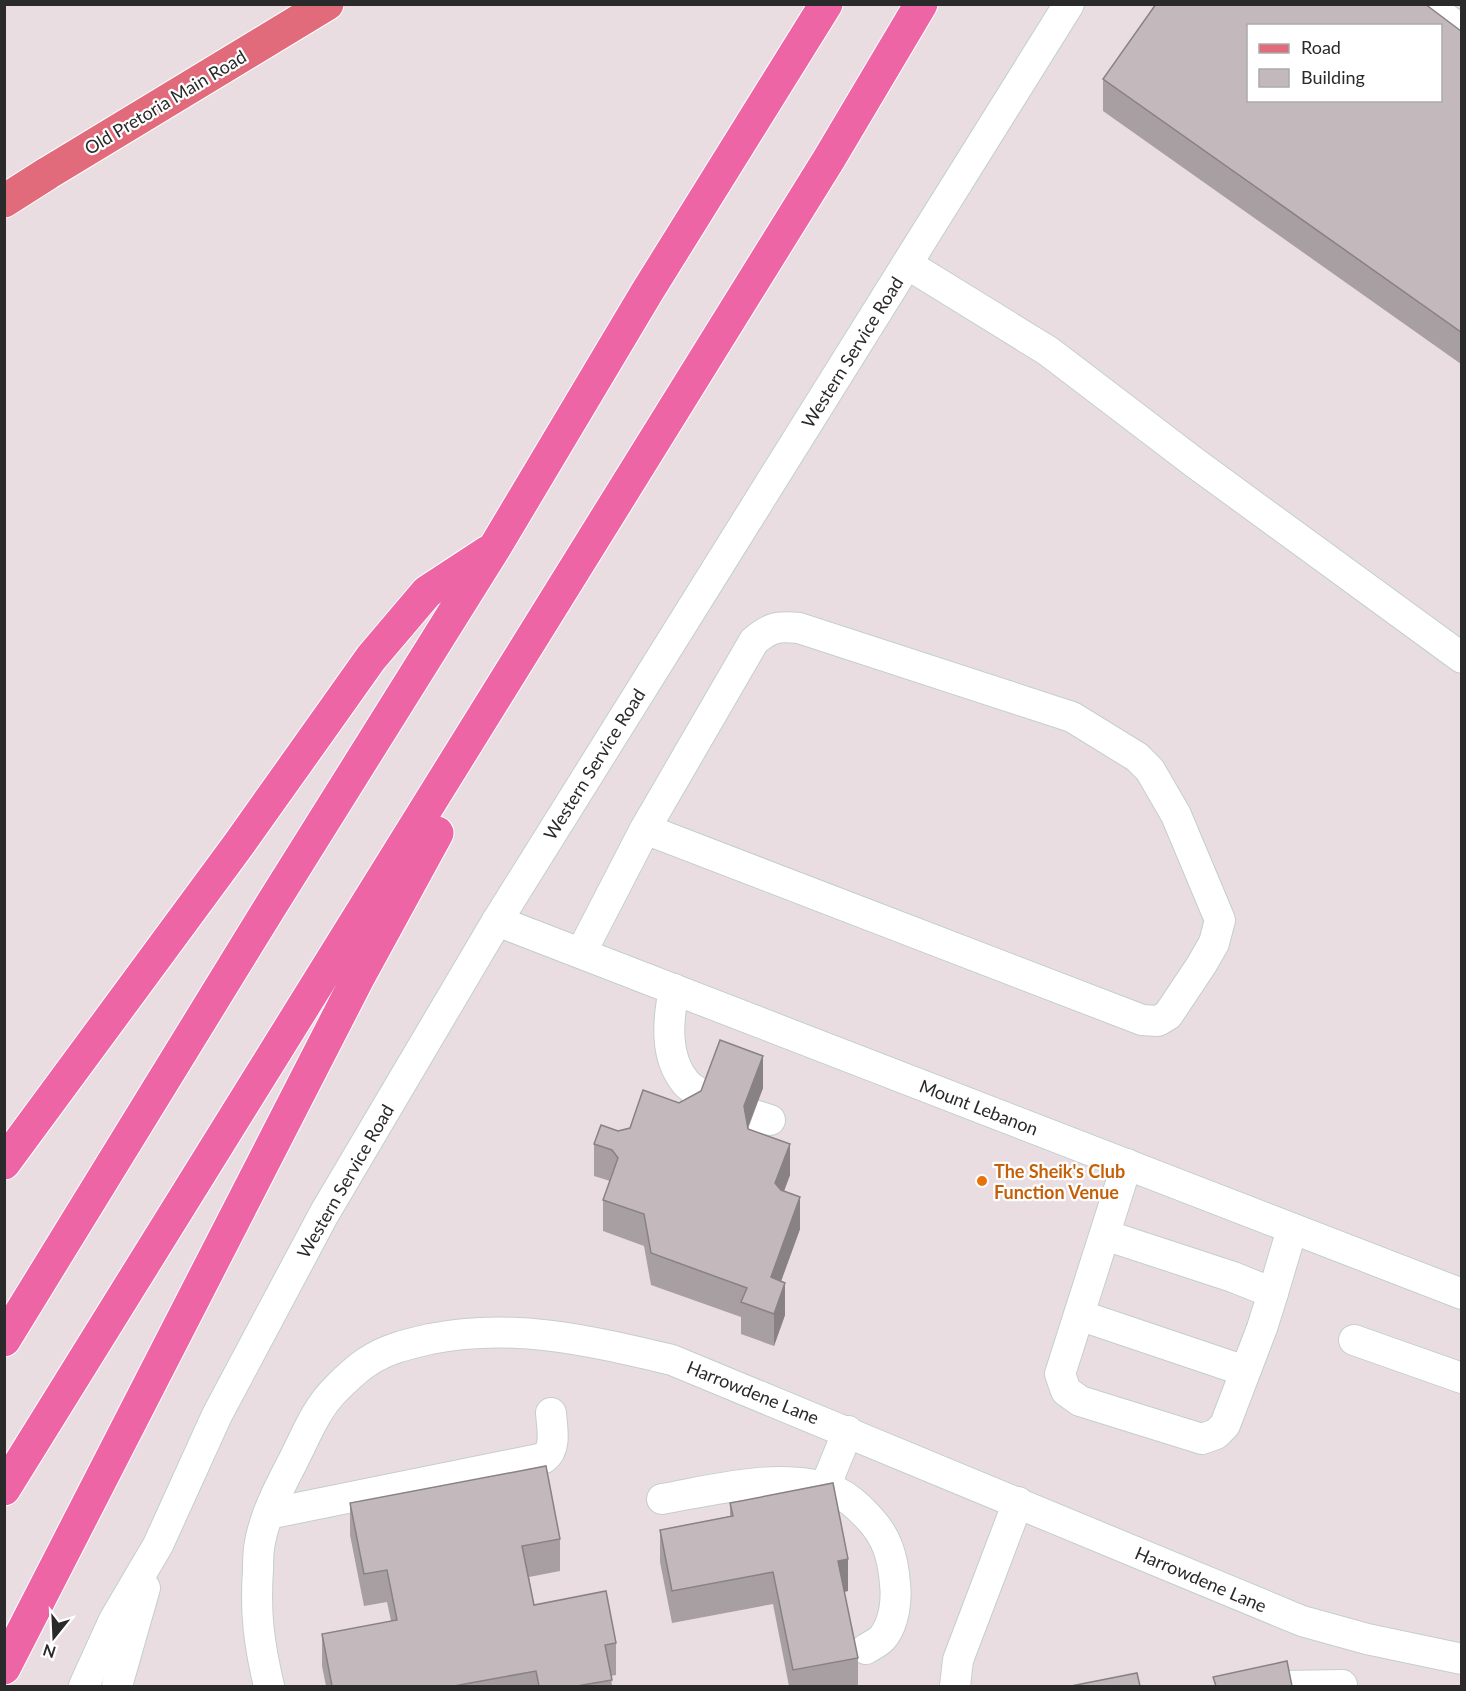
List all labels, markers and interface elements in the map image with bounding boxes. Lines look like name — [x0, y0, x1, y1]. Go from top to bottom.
legend — [1247, 24, 1442, 102]
text: Road — [1301, 36, 1341, 58]
street label: Old Pretoria Main Road — [80, 45, 250, 159]
text: Building — [1301, 66, 1365, 88]
street label: Western Service Road — [797, 272, 907, 432]
street label: Western Service Road — [539, 684, 649, 844]
street label: Mount Lebanon — [917, 1074, 1041, 1140]
street label: Western Service Road — [292, 1100, 398, 1262]
place label: The Sheik's Club Function Venue — [994, 1160, 1125, 1203]
marker: The Sheik's Club Function Venue — [975, 1174, 989, 1188]
street label: Harrowdene Lane — [684, 1355, 822, 1429]
street label: Harrowdene Lane — [1132, 1541, 1270, 1617]
north arrow — [24, 1607, 84, 1667]
text: N — [40, 1641, 58, 1663]

